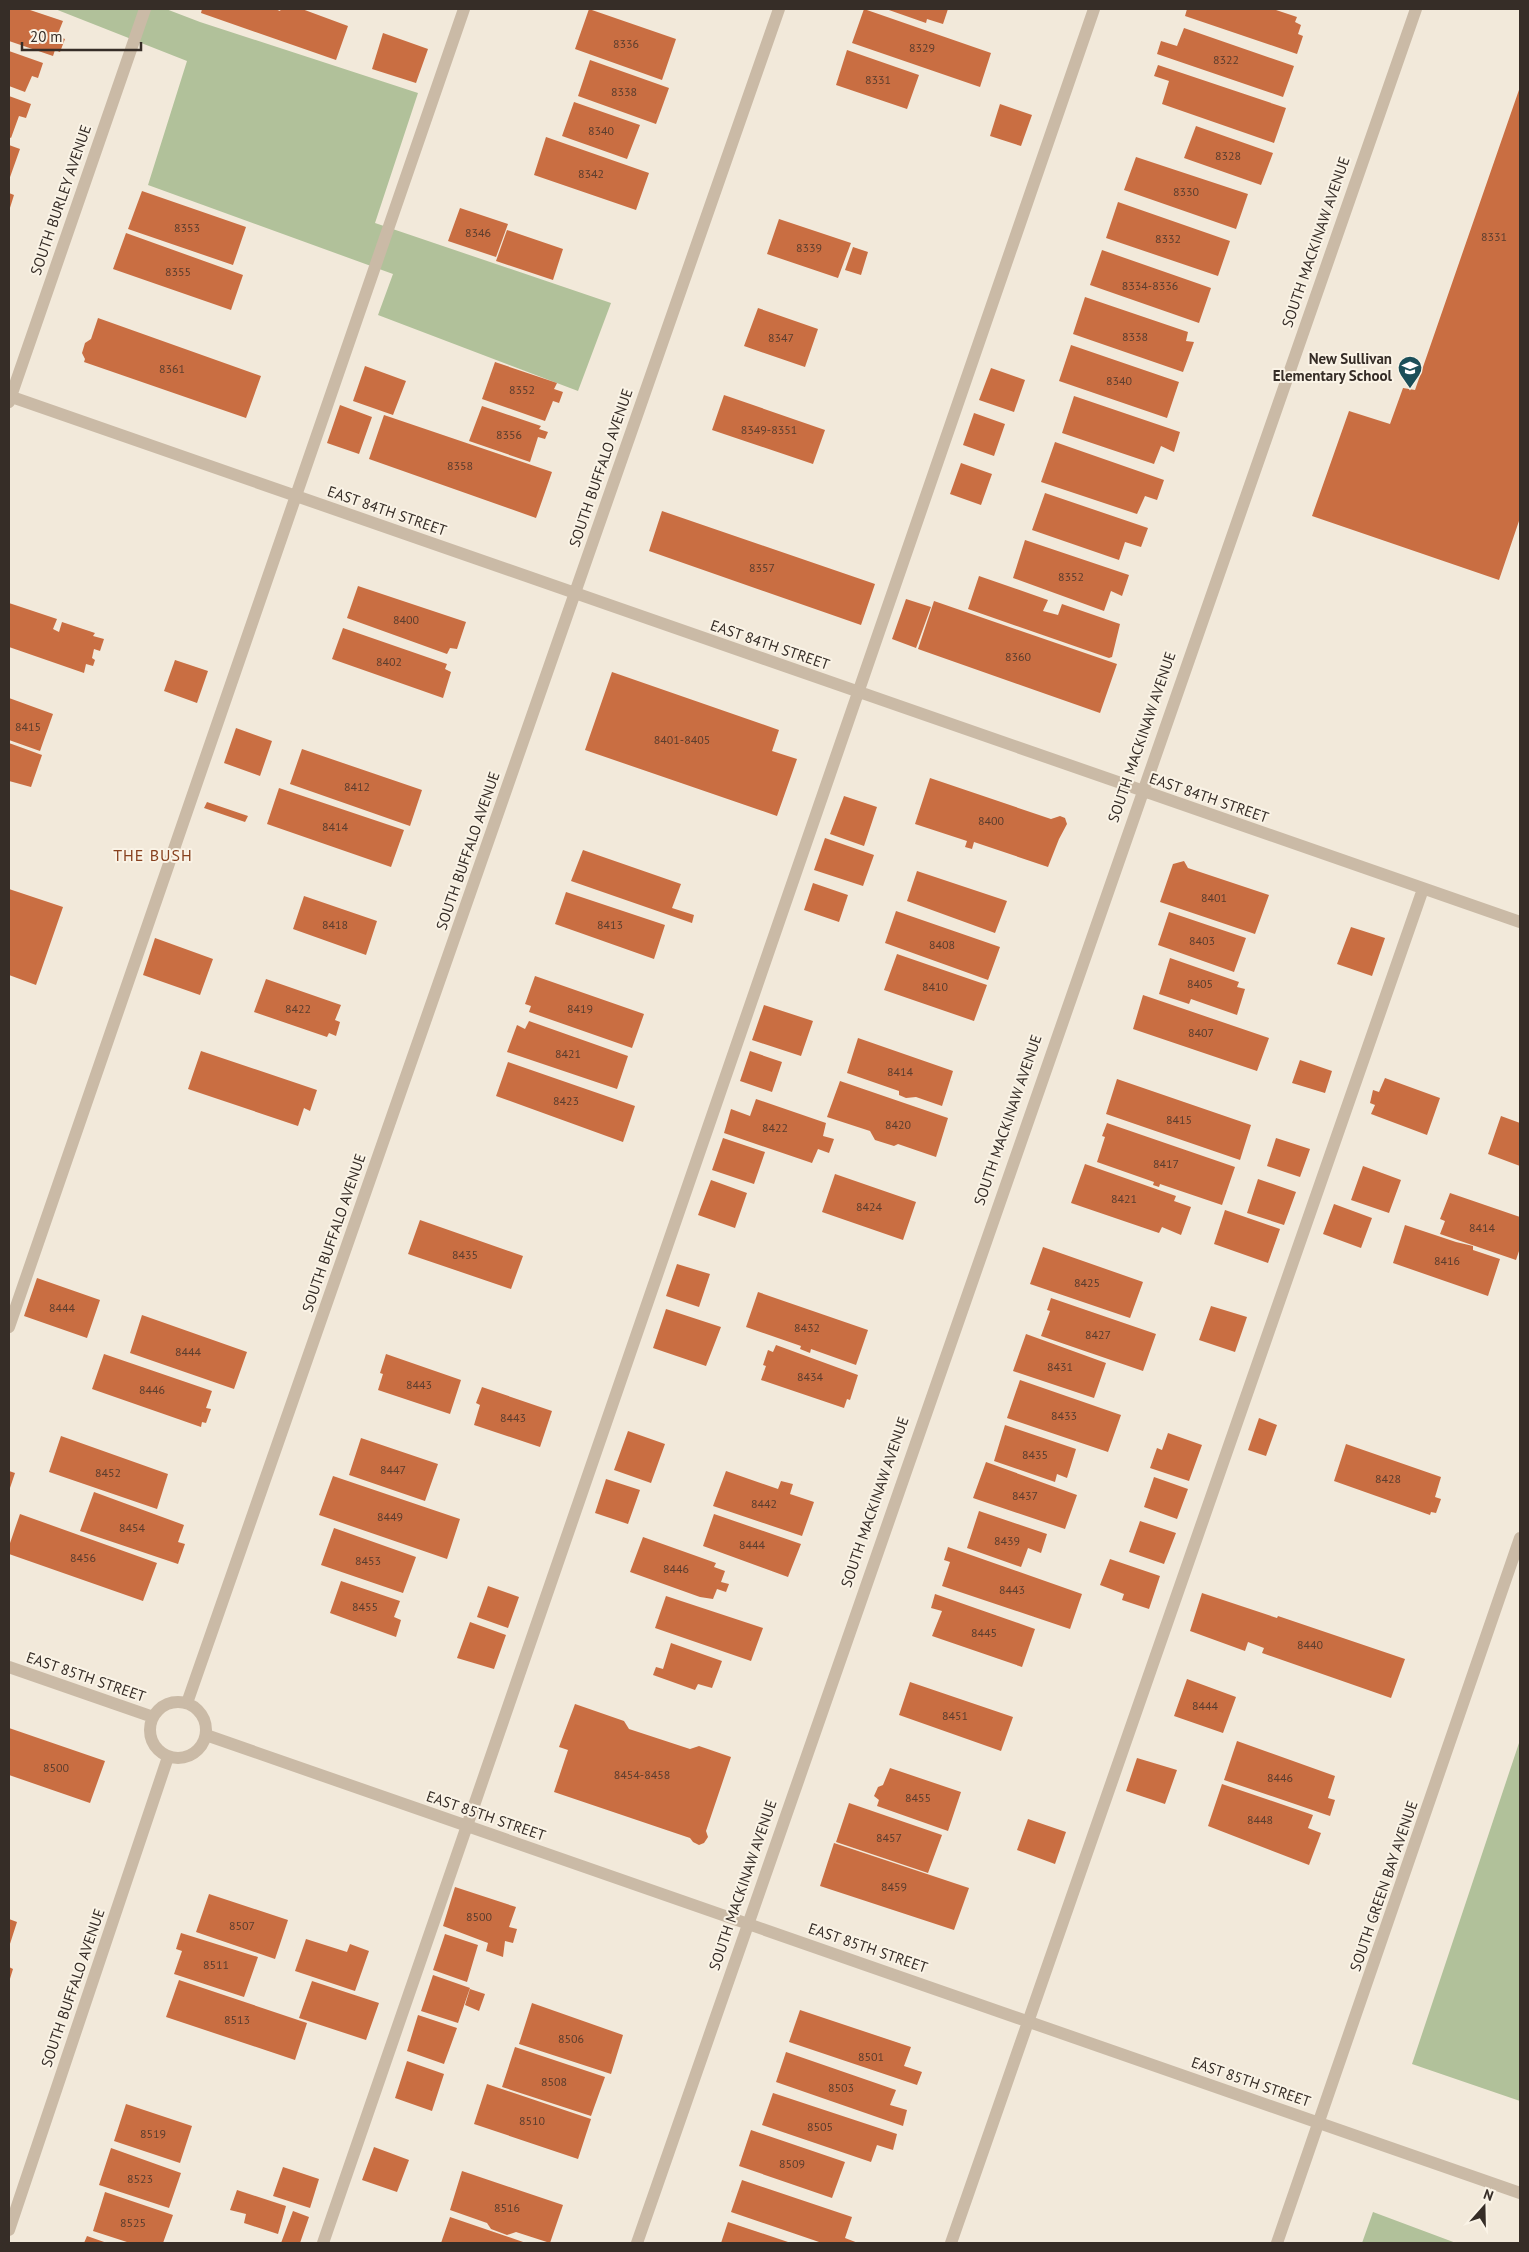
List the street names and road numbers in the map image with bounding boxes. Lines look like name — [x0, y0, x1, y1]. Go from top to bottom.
street label: SOUTH BURLEY AVENUE — [26, 122, 95, 278]
street label: SOUTH MACKINAW AVENUE — [1277, 154, 1354, 330]
street label: SOUTH BUFFALO AVENUE — [564, 386, 637, 550]
street label: EAST 84TH STREET — [325, 481, 450, 540]
street label: EAST 84TH STREET — [708, 615, 833, 674]
street label: SOUTH MACKINAW AVENUE — [1103, 649, 1180, 825]
street label: EAST 84TH STREET — [1147, 768, 1272, 827]
street label: SOUTH BUFFALO AVENUE — [431, 769, 504, 933]
street label: SOUTH MACKINAW AVENUE — [969, 1032, 1046, 1208]
street label: SOUTH BUFFALO AVENUE — [297, 1151, 370, 1315]
street label: SOUTH MACKINAW AVENUE — [836, 1414, 913, 1590]
street label: EAST 85TH STREET — [24, 1647, 149, 1706]
street label: EAST 85TH STREET — [424, 1786, 549, 1845]
street label: SOUTH MACKINAW AVENUE — [704, 1797, 781, 1973]
street label: SOUTH GREEN BAY AVENUE — [1345, 1798, 1422, 1974]
street label: SOUTH BUFFALO AVENUE — [36, 1906, 109, 2070]
street label: EAST 85TH STREET — [806, 1918, 931, 1977]
street label: EAST 85TH STREET — [1189, 2052, 1314, 2111]

